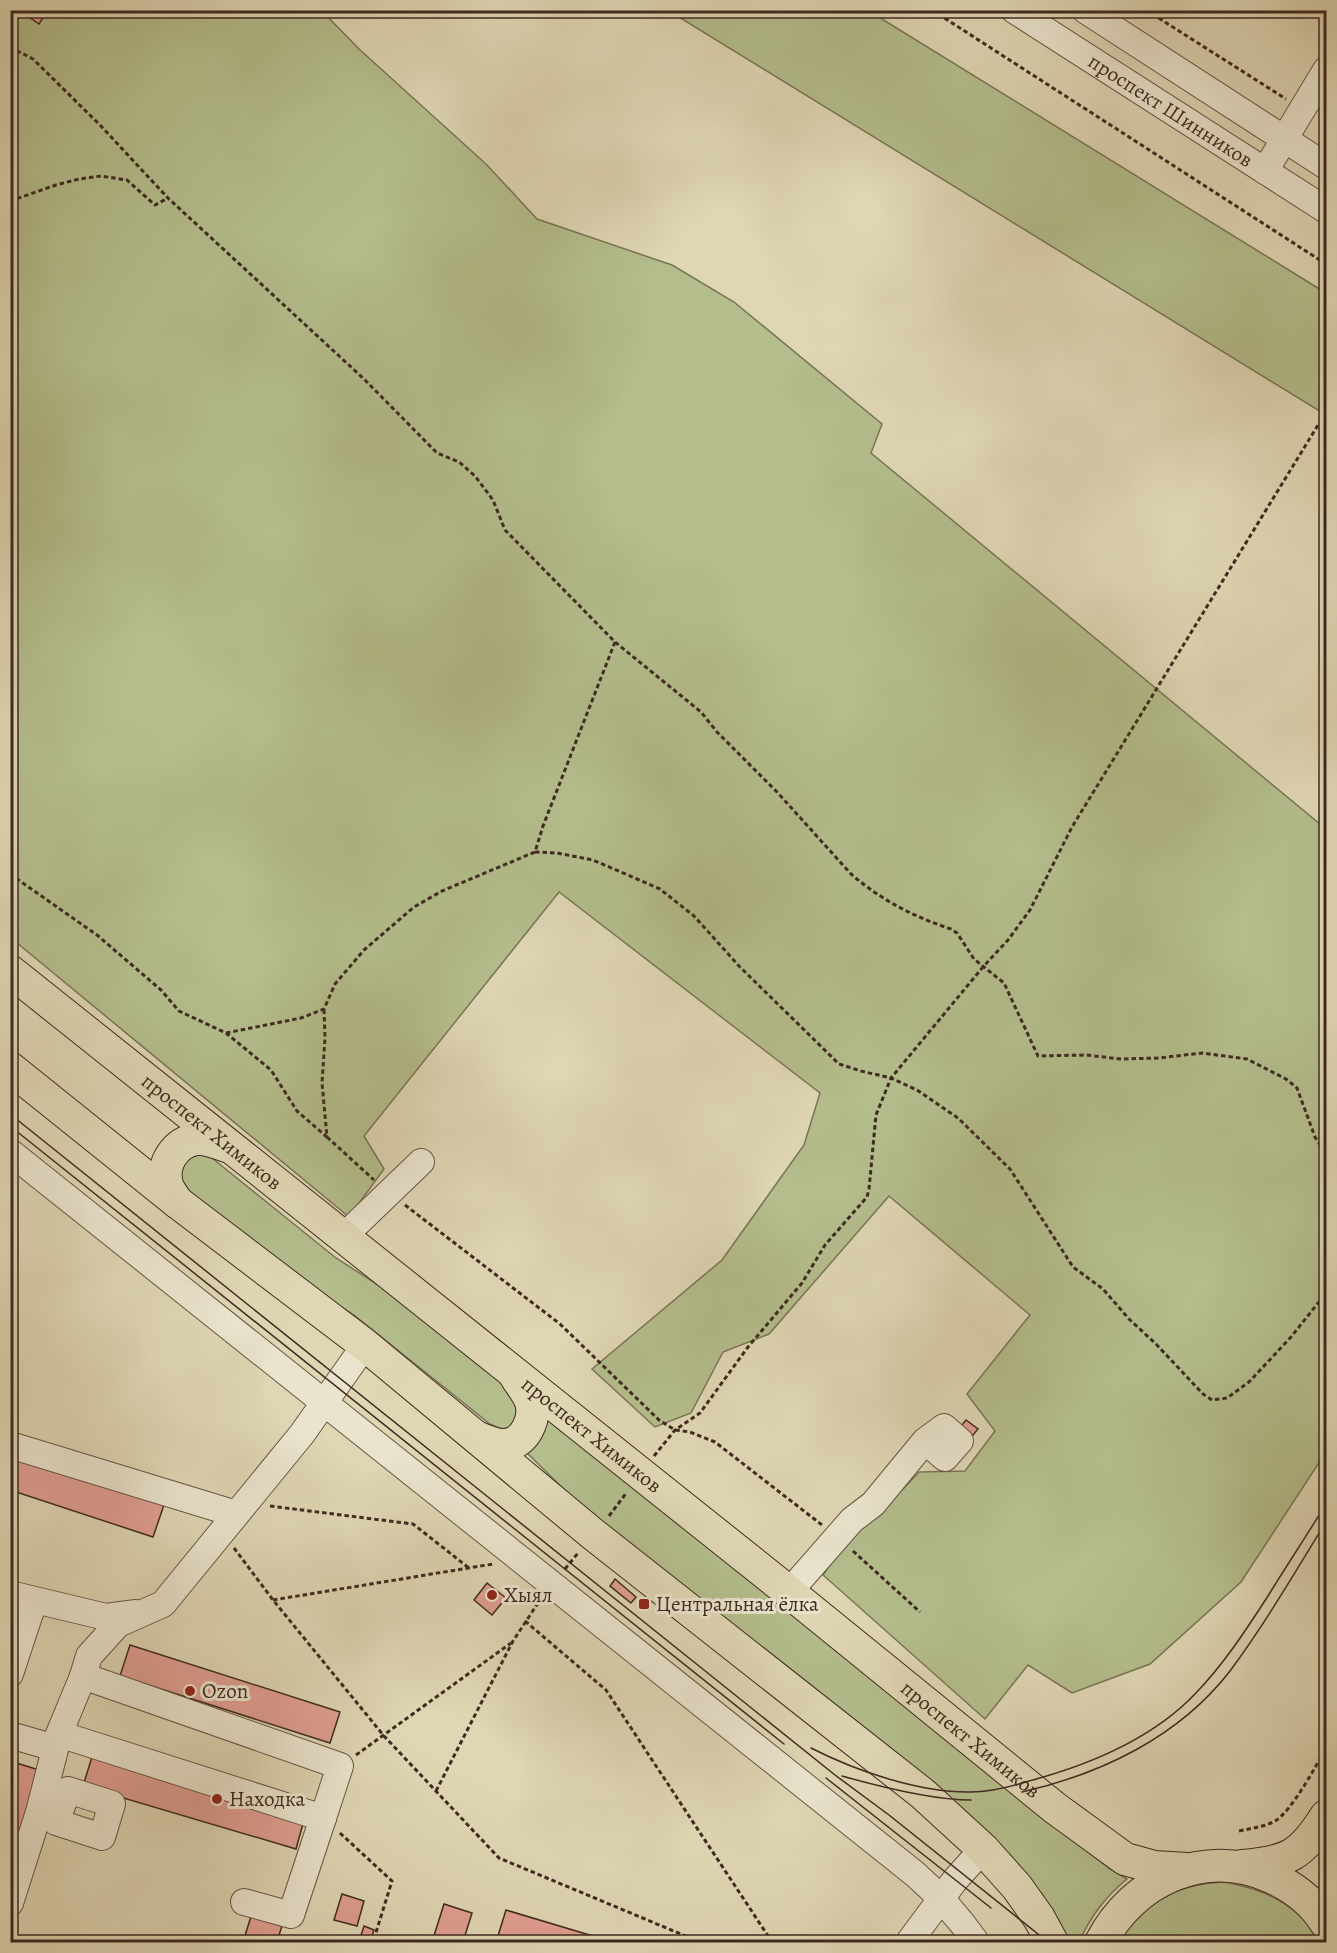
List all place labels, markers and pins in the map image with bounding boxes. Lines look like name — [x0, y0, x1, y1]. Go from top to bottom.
place label: Хыял — [504, 1581, 552, 1609]
marker: Хыял — [485, 1588, 499, 1602]
place label: Центральная ёлка — [656, 1590, 819, 1618]
marker: Центральная ёлка — [637, 1597, 651, 1611]
place label: Ozon — [202, 1677, 248, 1705]
marker: Ozon — [183, 1684, 197, 1698]
place label: Находка — [229, 1785, 305, 1813]
marker: Находка — [210, 1792, 224, 1806]

